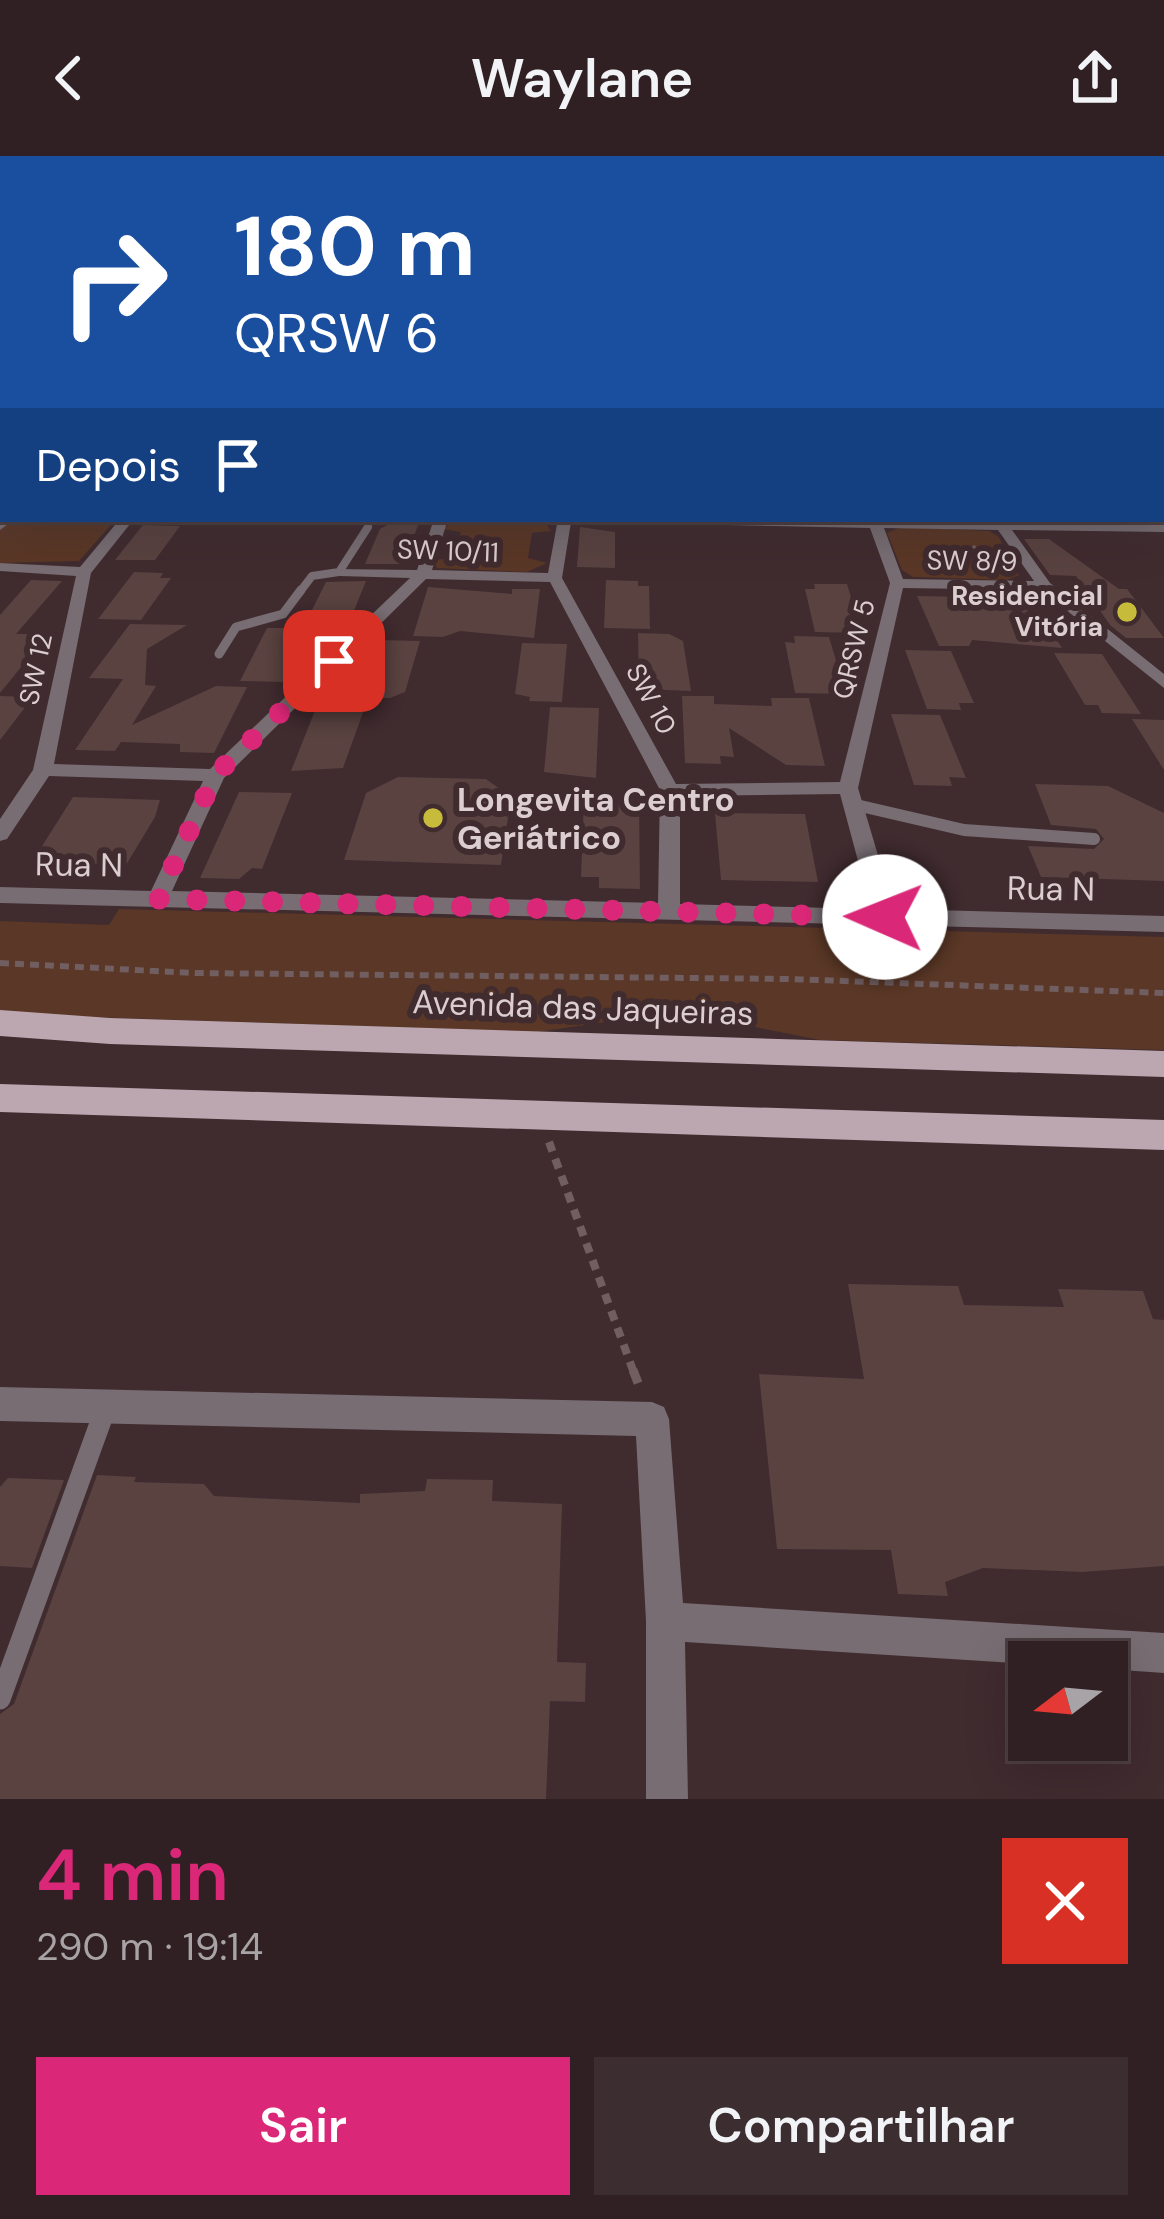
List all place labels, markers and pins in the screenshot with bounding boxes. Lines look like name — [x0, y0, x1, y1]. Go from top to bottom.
place label: Residencial Vitória — [951, 578, 1103, 644]
marker: Residencial Vitória — [1114, 599, 1140, 625]
pin — [283, 610, 385, 712]
place label: Longevita Centro Geriátrico — [457, 778, 735, 859]
marker: Longevita Centro Geriátrico — [420, 805, 446, 831]

